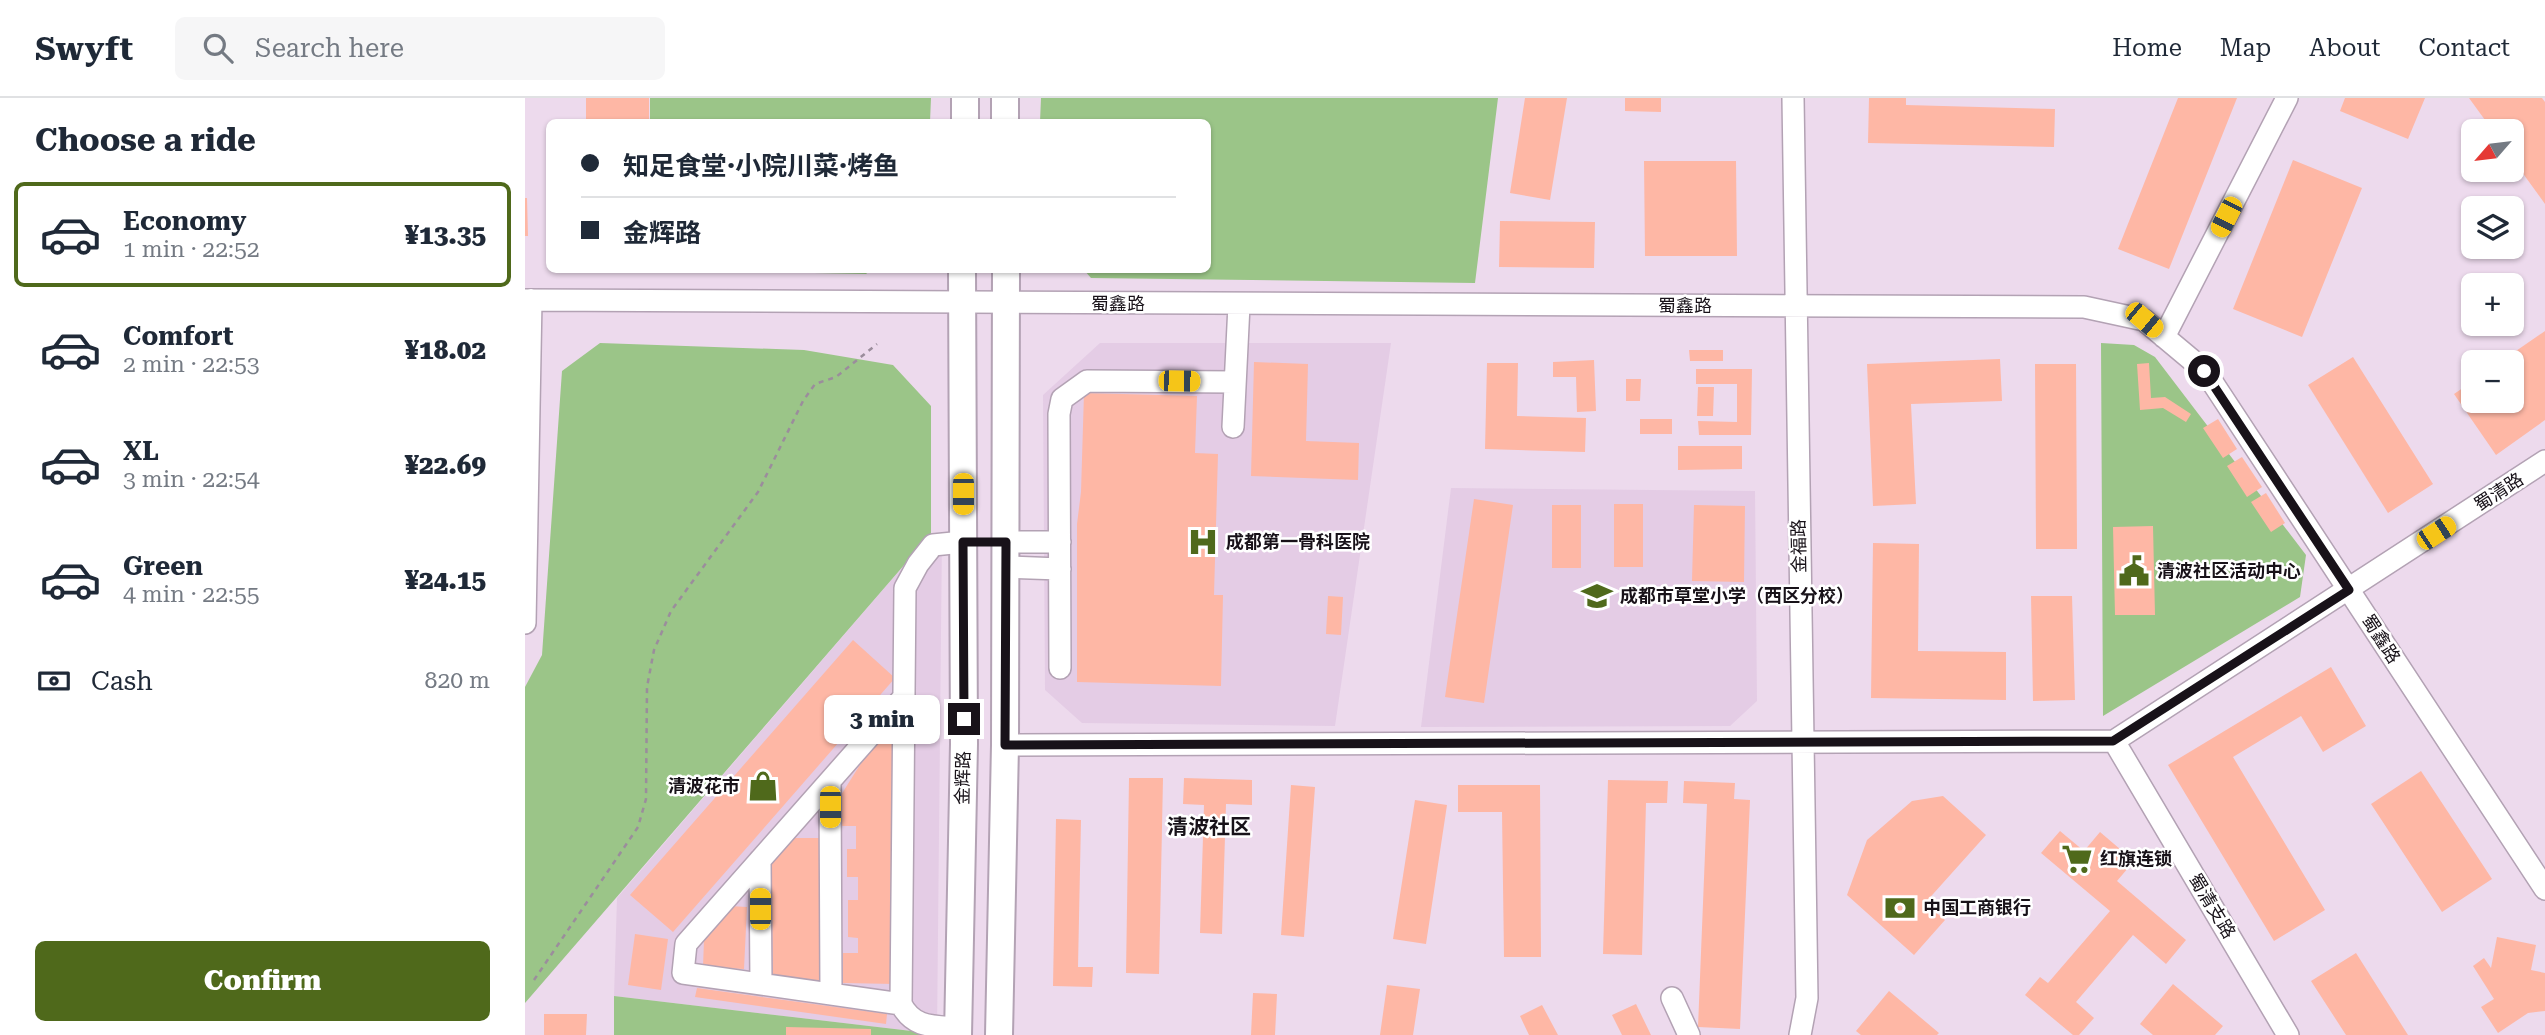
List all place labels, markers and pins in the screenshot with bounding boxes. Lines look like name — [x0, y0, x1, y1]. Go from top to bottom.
hospital icon: 成都第一骨科医院 — [1186, 525, 1220, 559]
place label: 成都第一骨科医院 — [1226, 531, 1370, 552]
public building icon: 清波社区活动中心 — [2117, 554, 2151, 588]
place label: 清波社区活动中心 — [2157, 560, 2301, 581]
school or university icon: 成都市草堂小学（西区分校） — [1580, 579, 1614, 613]
place label: 成都市草堂小学（西区分校） — [1620, 585, 1854, 606]
shop icon: 清波花市 — [746, 769, 780, 803]
place label: 清波花市 — [668, 775, 740, 796]
supermarket icon: 红旗连锁 — [2060, 842, 2094, 876]
place label: 红旗连锁 — [2100, 848, 2172, 869]
bank icon: 中国工商银行 — [1883, 891, 1917, 925]
place label: 中国工商银行 — [1923, 897, 2031, 918]

